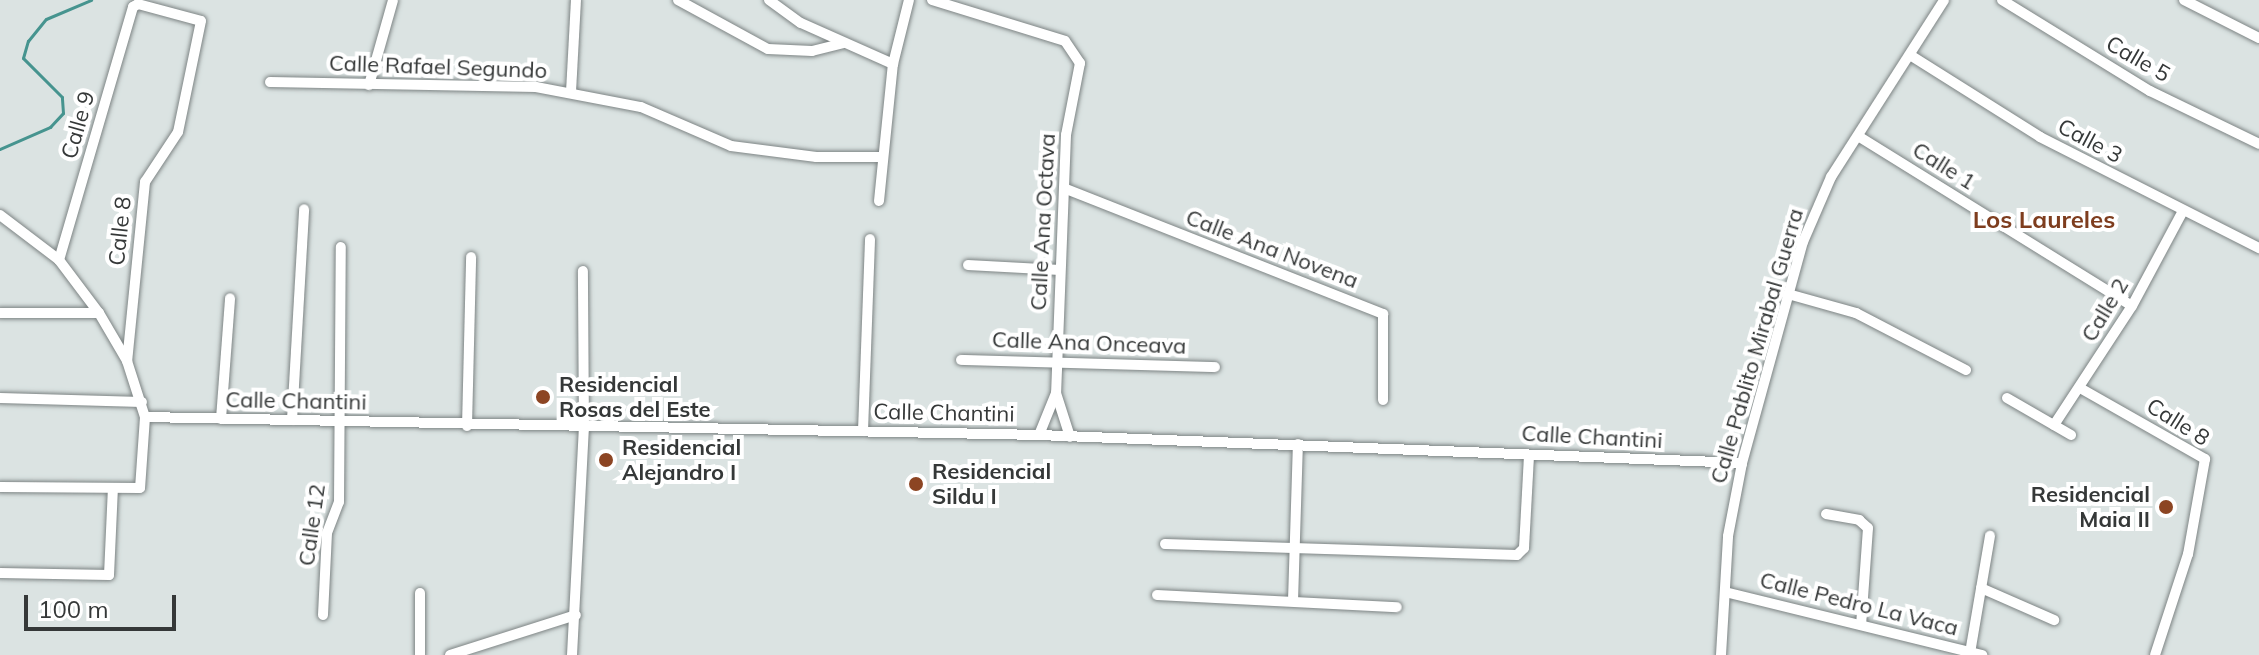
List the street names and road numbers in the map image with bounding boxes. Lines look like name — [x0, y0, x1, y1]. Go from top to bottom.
street label: Calle 5 — [2101, 30, 2175, 88]
street label: Calle Rafael Segundo — [328, 50, 548, 84]
street label: Calle 9 — [56, 88, 100, 162]
street label: Calle 3 — [2053, 113, 2127, 169]
street label: Calle Ana Octava — [1025, 133, 1061, 311]
street label: Calle 1 — [1908, 136, 1980, 196]
street label: Calle 8 — [103, 195, 137, 267]
street label: Calle Ana Novena — [1182, 204, 1362, 294]
street label: Calle Pablito Mirabal Guerra — [1705, 205, 1809, 487]
street label: Calle 2 — [2076, 274, 2134, 346]
street label: Calle Ana Onceava — [991, 326, 1187, 360]
street label: Calle Chantini — [225, 387, 367, 415]
street label: Calle 8 — [2142, 392, 2214, 452]
street label: Calle Chantini — [873, 399, 1015, 427]
street label: Calle Chantini — [1521, 420, 1663, 454]
street label: Calle 12 — [293, 482, 331, 568]
street label: Calle Pedro La Vaca — [1757, 567, 1961, 641]

